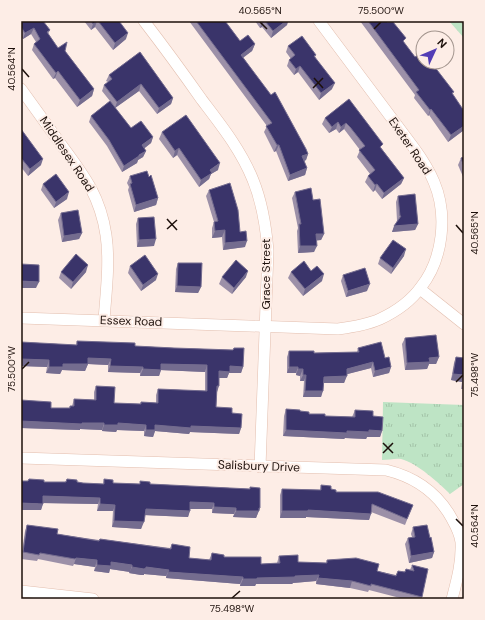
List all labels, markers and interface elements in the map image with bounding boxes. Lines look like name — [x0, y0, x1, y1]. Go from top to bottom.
text: 40.565°N — [238, 4, 282, 17]
text: 75.500°W — [358, 4, 404, 17]
north arrow — [415, 30, 455, 70]
text: N — [434, 35, 450, 51]
text: 40.564°N — [5, 47, 18, 91]
street label: Middlesex Road — [36, 113, 98, 195]
street label: Exeter Road — [385, 114, 435, 178]
text: 40.565°N — [468, 211, 481, 255]
street label: Grace Street — [258, 238, 274, 309]
street label: Essex Road — [100, 312, 162, 330]
text: 75.500°W — [5, 346, 18, 392]
text: 75.498°W — [468, 352, 481, 397]
street label: Salisbury Drive — [218, 457, 301, 475]
text: 40.564°N — [468, 504, 481, 548]
text: 75.498°W — [210, 602, 255, 615]

